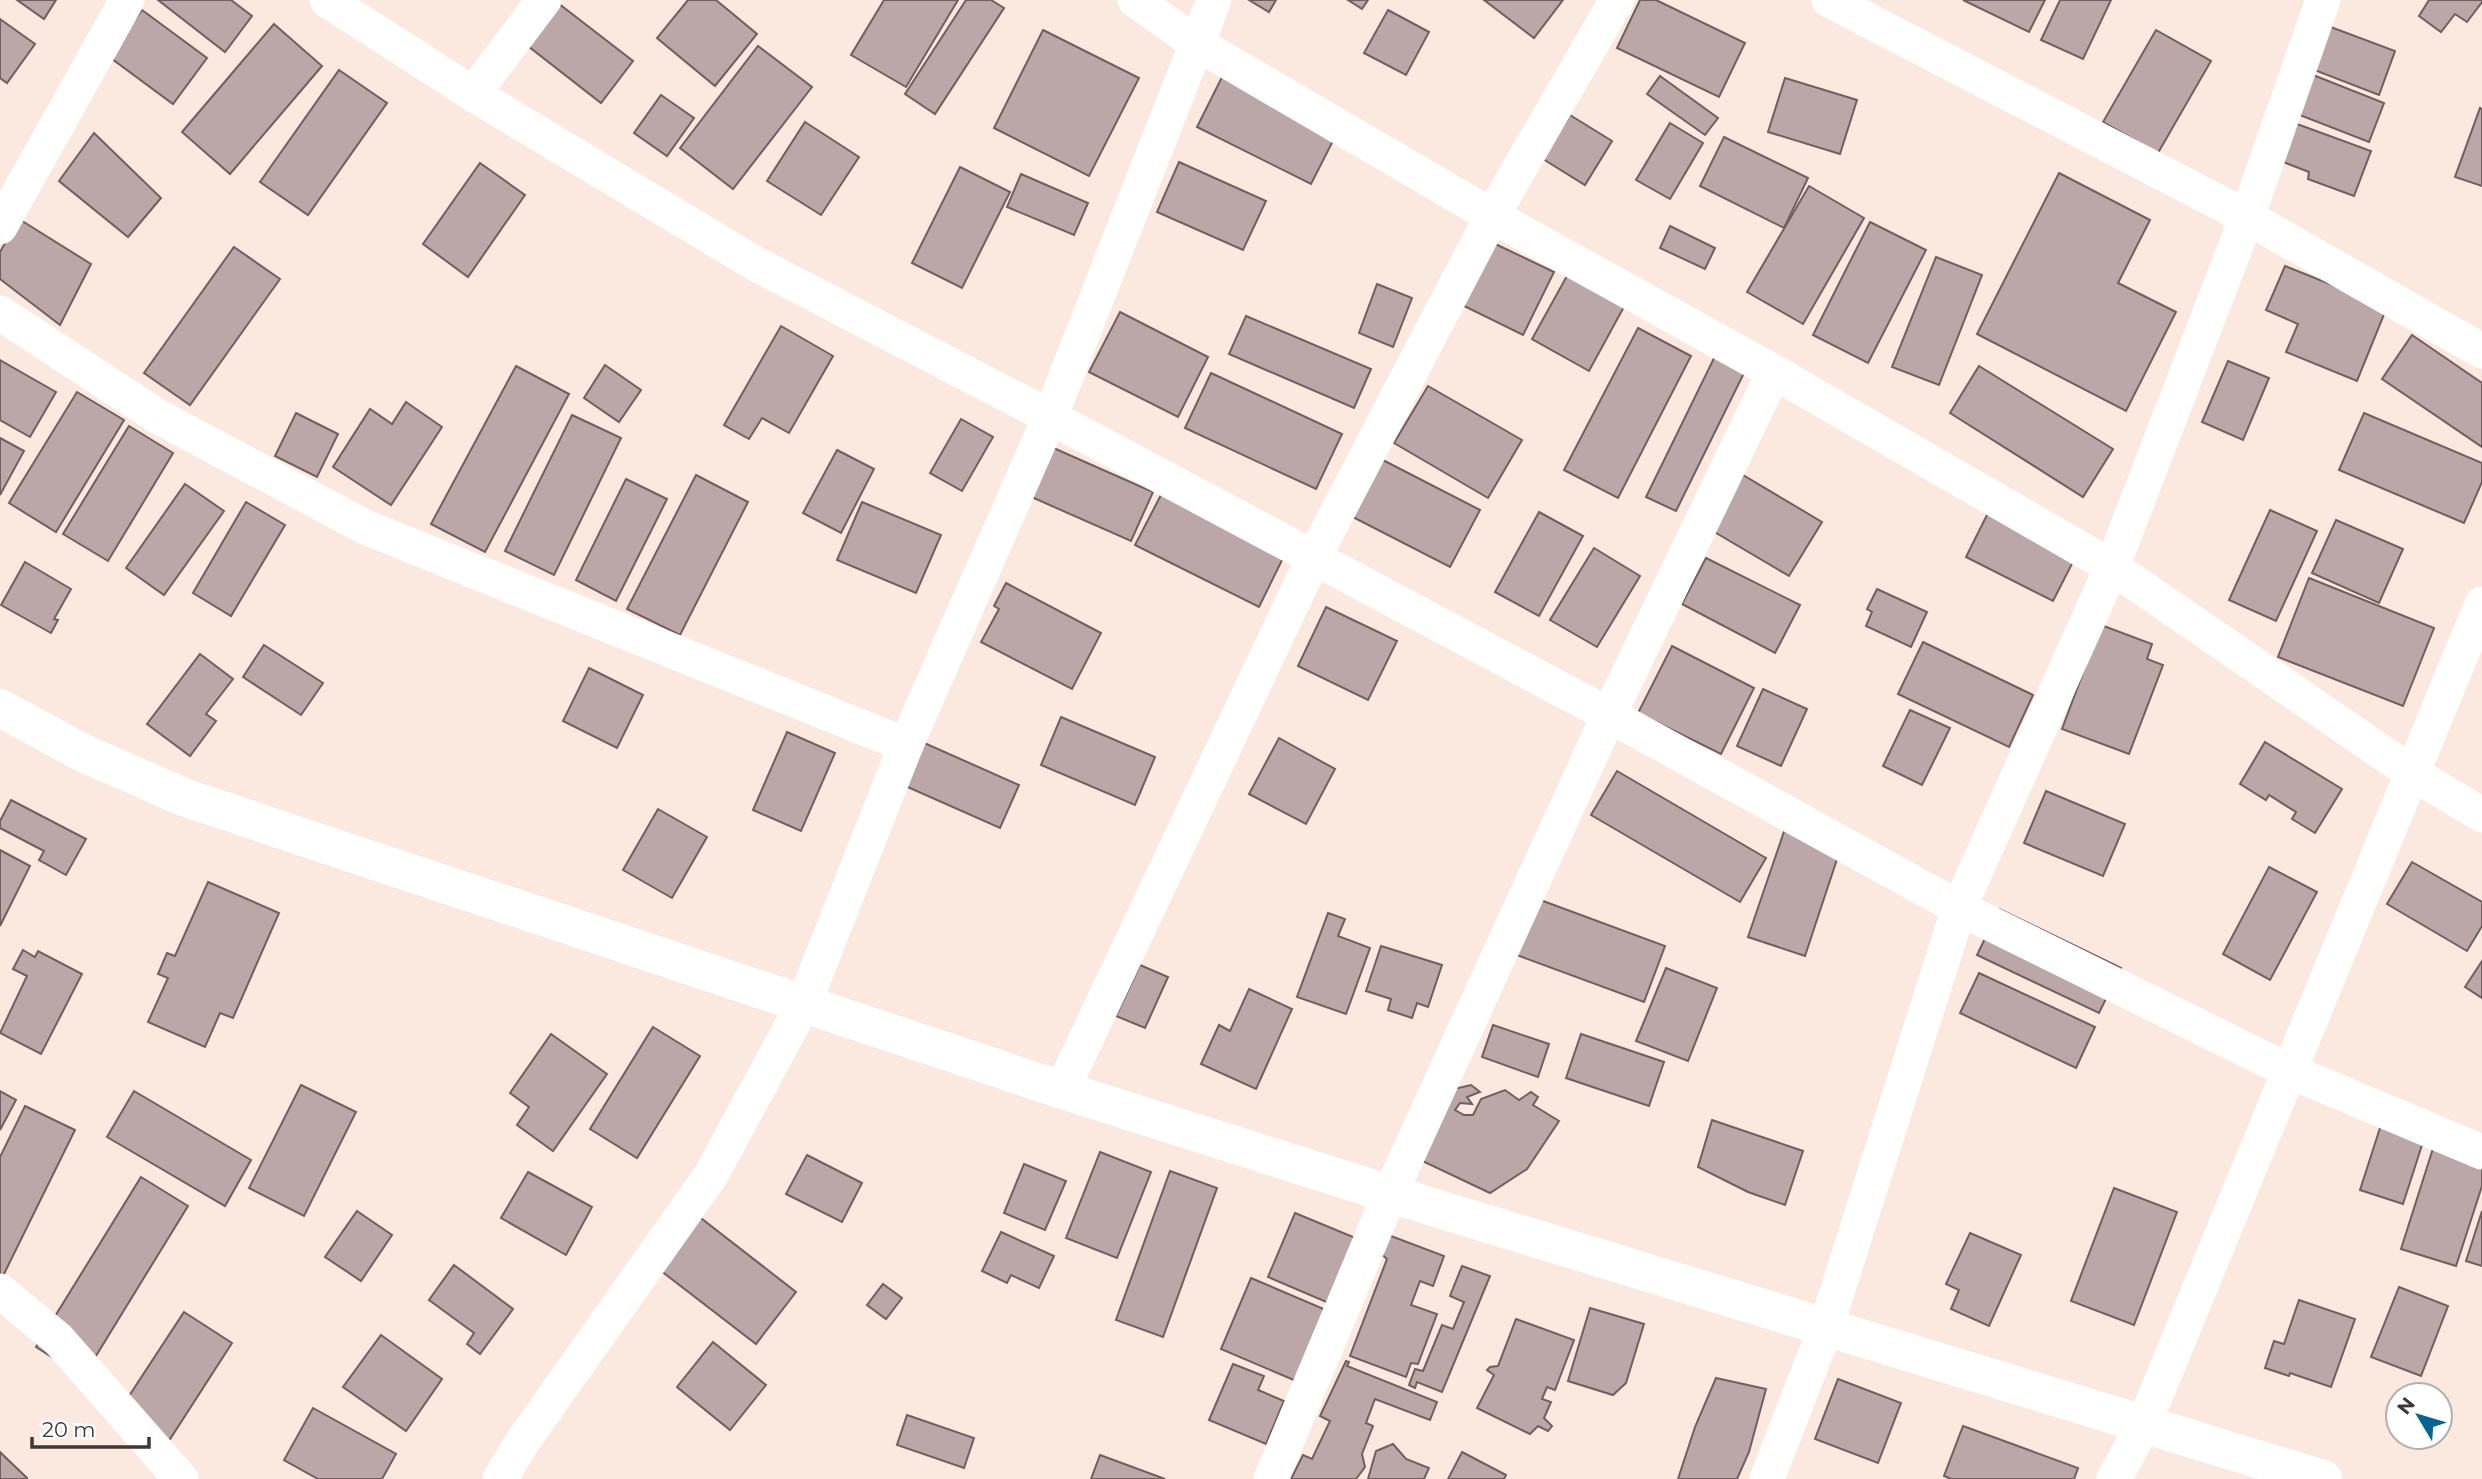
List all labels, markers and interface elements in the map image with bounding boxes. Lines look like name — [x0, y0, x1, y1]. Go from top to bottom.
north arrow — [2384, 1381, 2454, 1451]
text: N — [2392, 1393, 2420, 1419]
scale bar — [32, 1406, 149, 1450]
text: 20 m — [42, 1417, 96, 1442]

